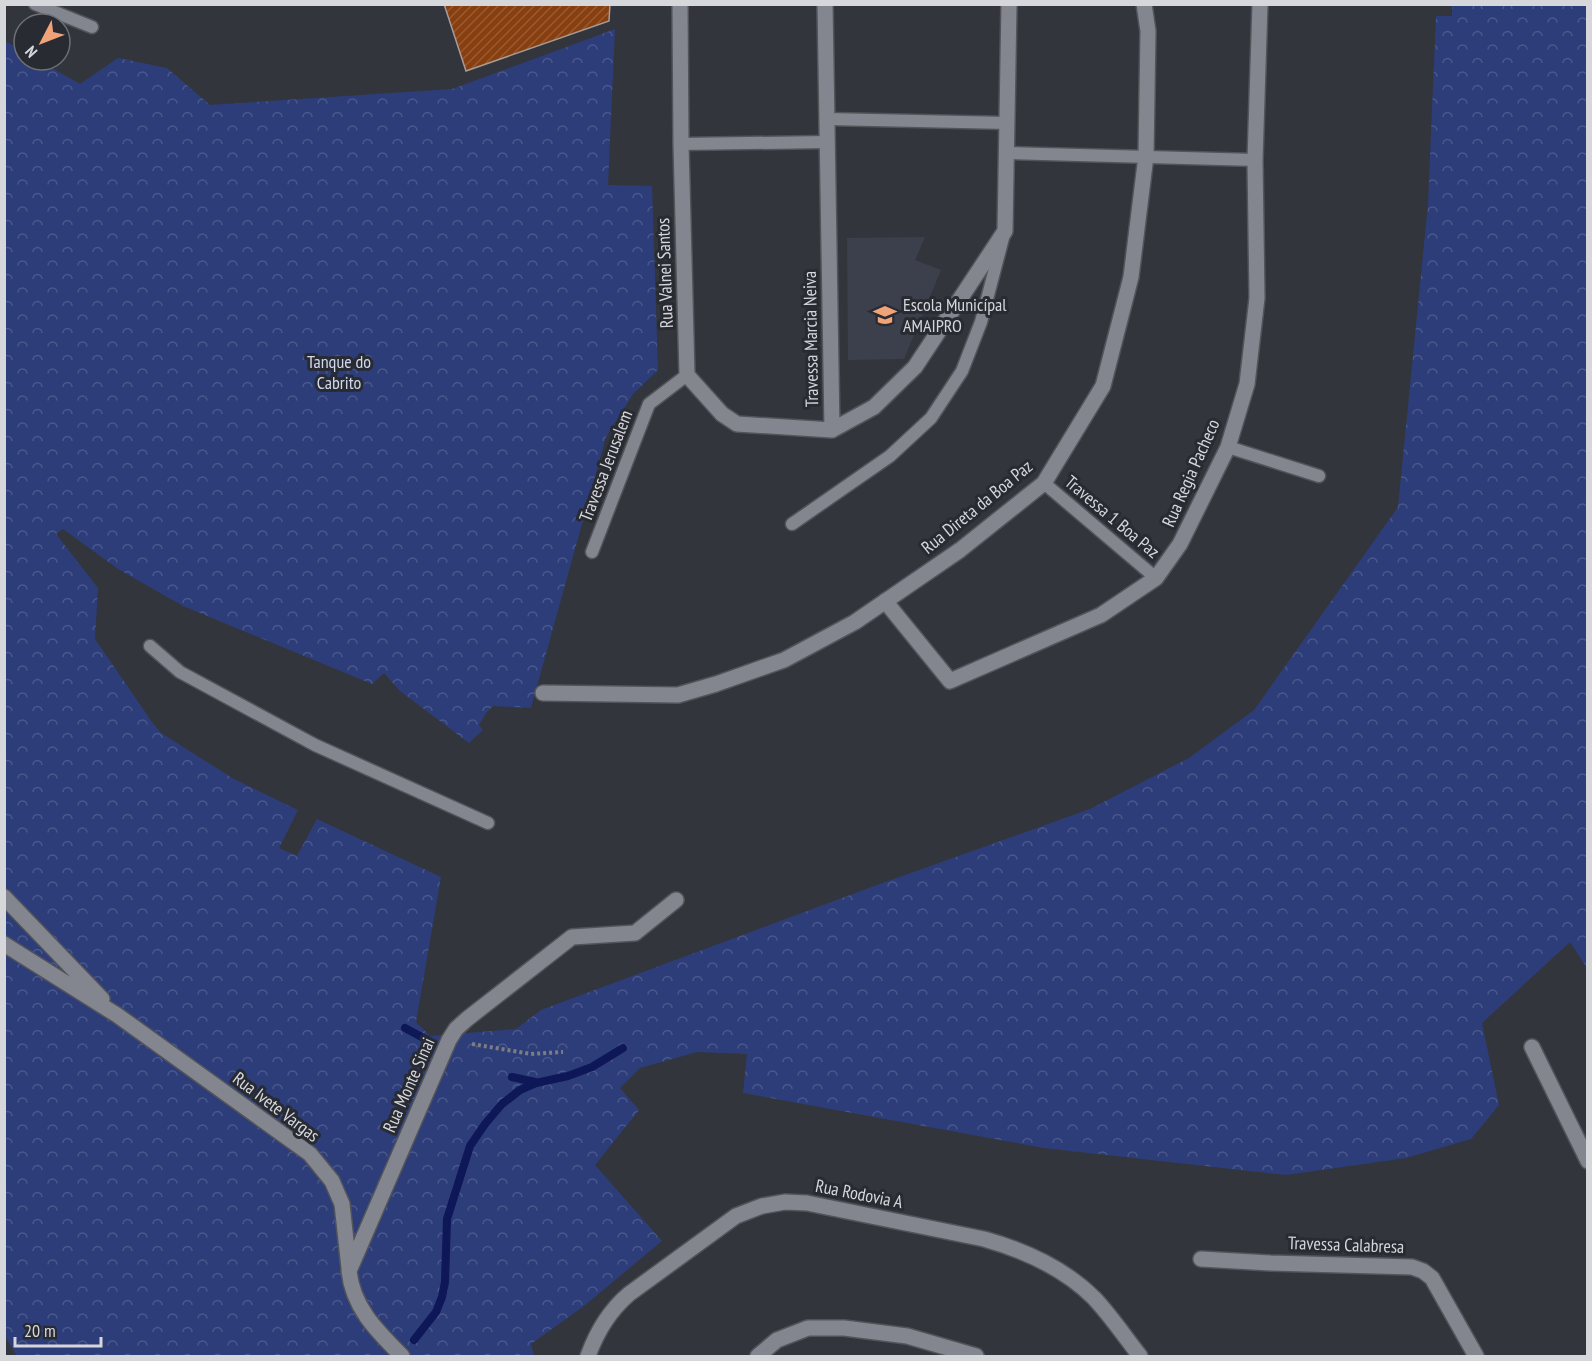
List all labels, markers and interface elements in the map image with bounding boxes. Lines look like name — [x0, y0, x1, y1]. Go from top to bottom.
north arrow — [12, 12, 72, 72]
text: N — [21, 42, 41, 62]
street label: Rua Valnei Santos — [651, 217, 678, 329]
street label: Travessa Marcia Neiva — [798, 271, 823, 407]
place label: Escola Municípal AMAIPRO — [903, 293, 1007, 337]
school or university icon: Escola Municípal AMAIPRO — [872, 302, 898, 328]
park label: Tanque do Cabrito — [307, 350, 371, 394]
street label: Travessa Jerusalem — [574, 407, 637, 525]
street label: Rua Regia Pacheco — [1157, 415, 1225, 530]
street label: Rua Direta da Boa Paz — [916, 455, 1037, 559]
street label: Travessa 1 Boa Paz — [1060, 470, 1164, 563]
street label: Rua Monte Sinai — [377, 1034, 440, 1136]
street label: Rua Ivete Vargas — [228, 1067, 324, 1147]
street label: Rua Rodovia A — [813, 1174, 905, 1213]
street label: Travessa Calabresa — [1287, 1231, 1405, 1258]
scale bar — [15, 1310, 100, 1348]
text: 20 m — [24, 1319, 56, 1342]

